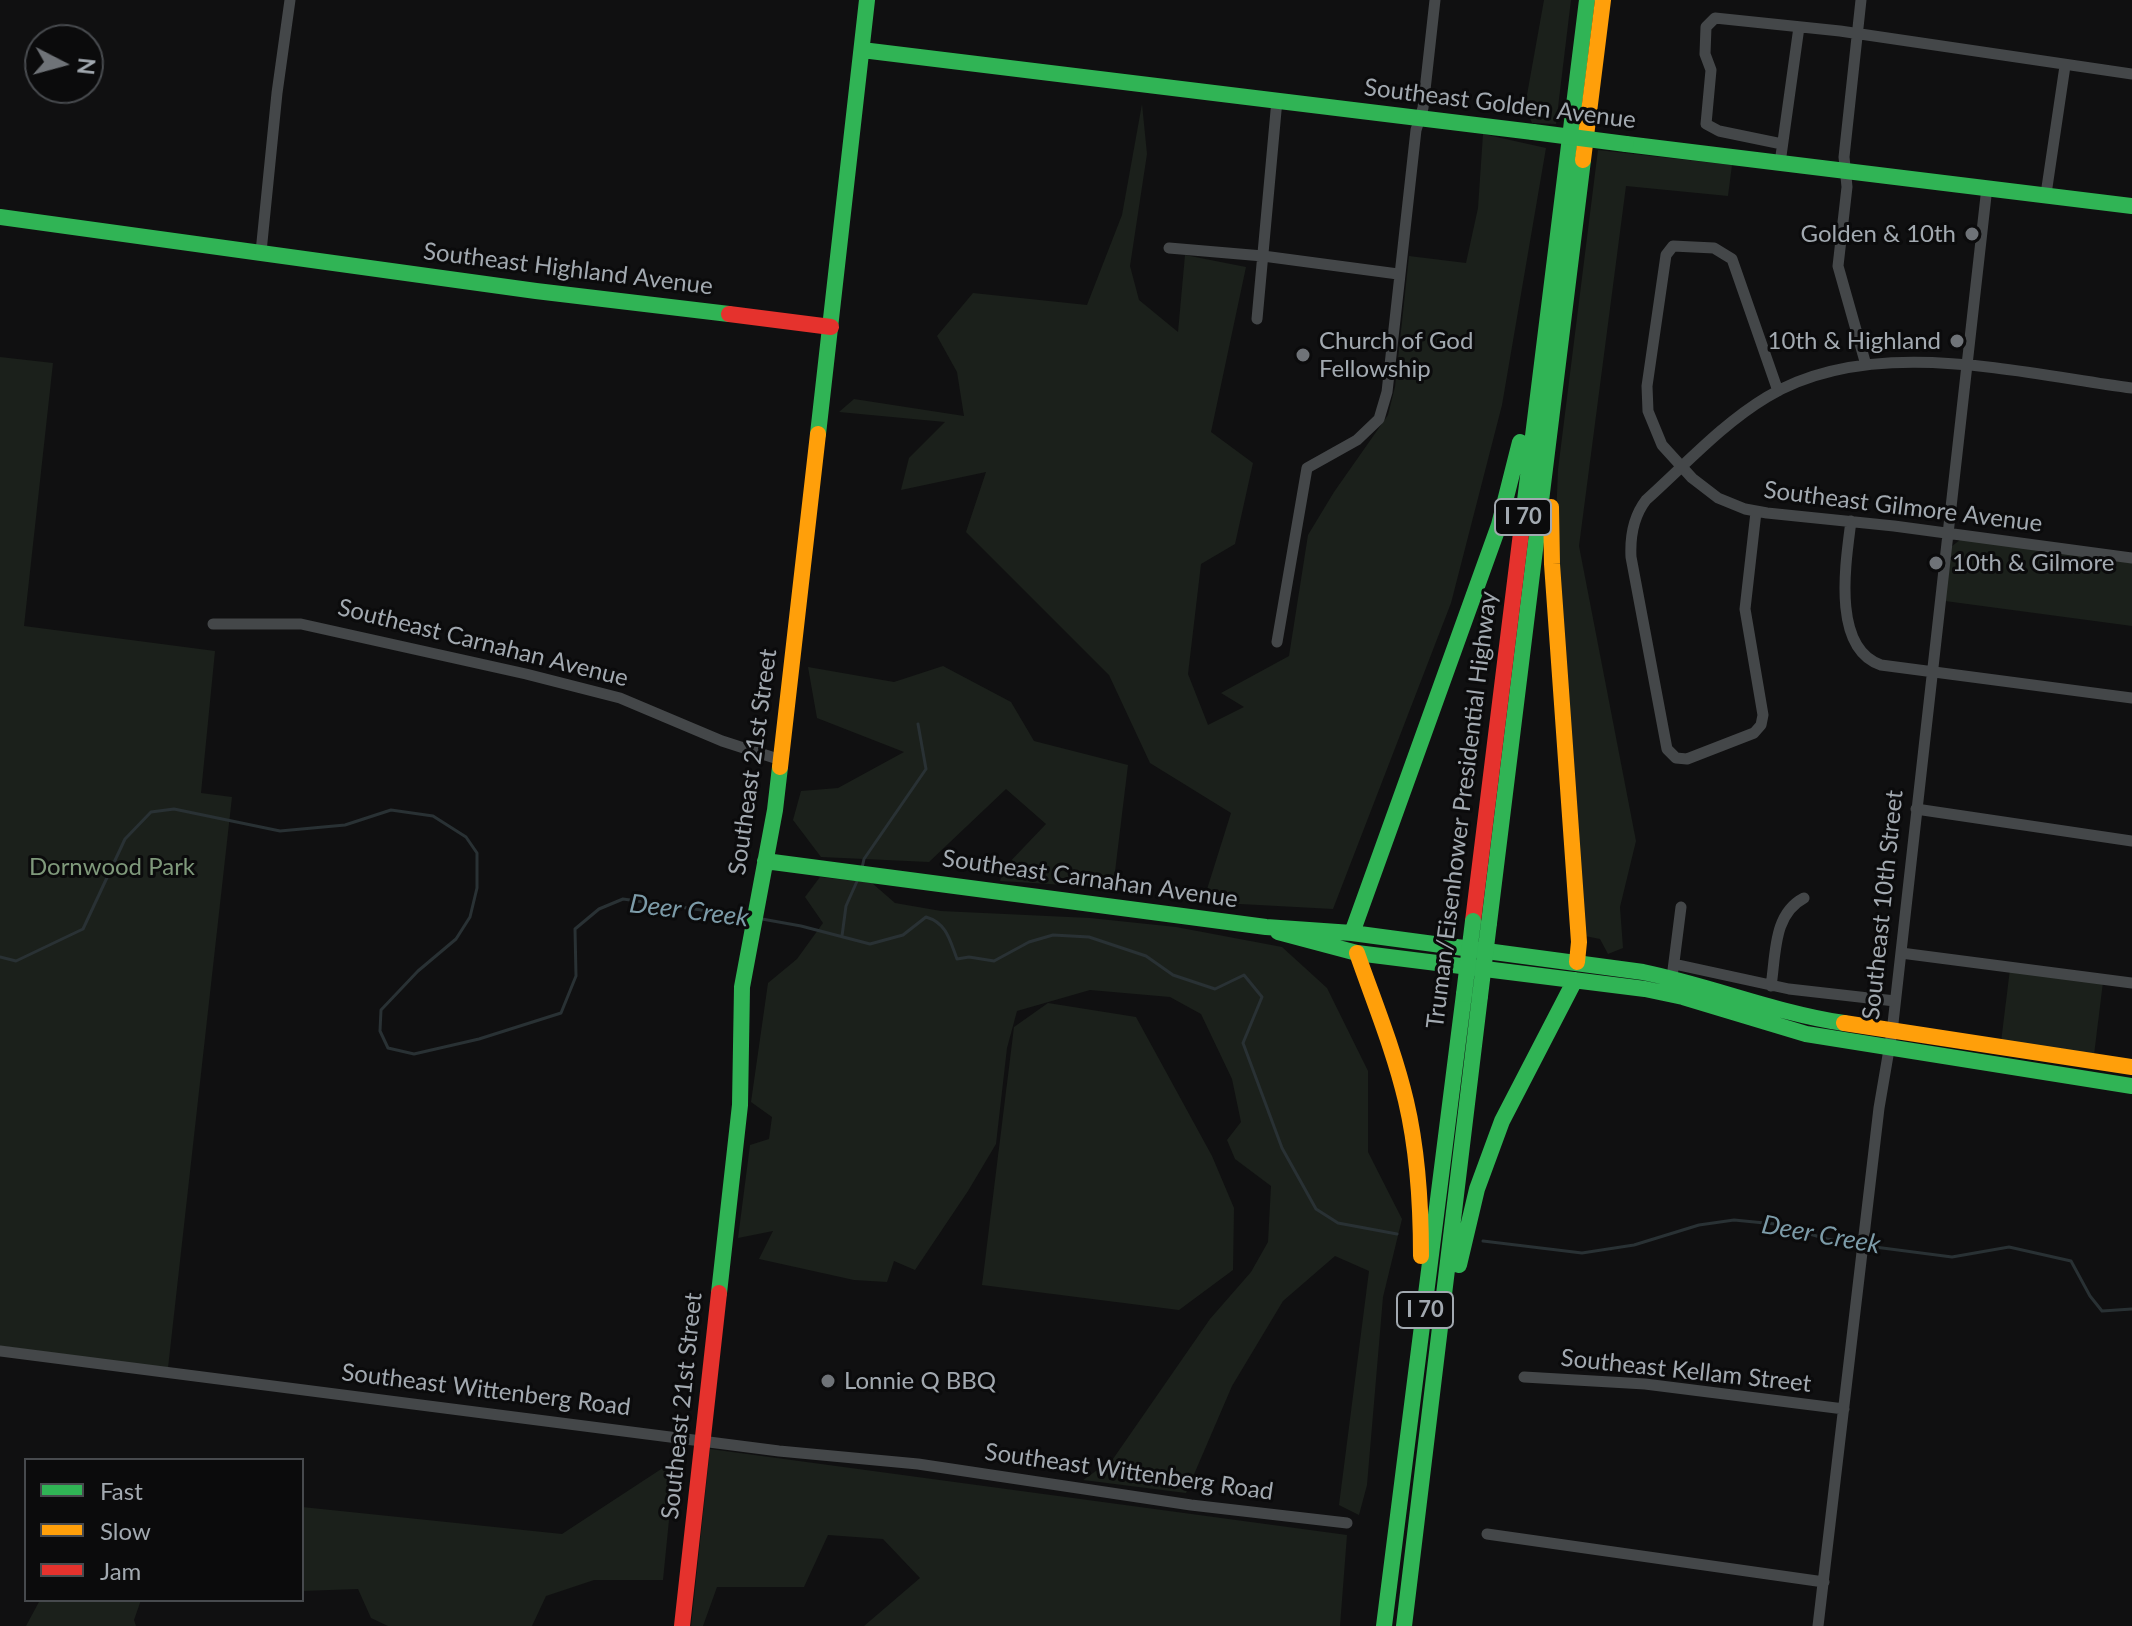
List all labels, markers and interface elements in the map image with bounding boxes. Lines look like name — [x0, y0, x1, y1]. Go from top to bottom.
north arrow — [24, 24, 104, 104]
text: N — [72, 57, 101, 76]
street label: Southeast Golden Avenue — [1363, 73, 1637, 135]
place label: Golden & 10th — [1801, 220, 1956, 248]
marker: Golden & 10th — [1963, 225, 1981, 243]
street label: Southeast Highland Avenue — [422, 237, 714, 301]
place label: Church of God Fellowship — [1319, 327, 1473, 383]
place label: 10th & Highland — [1768, 327, 1941, 355]
marker: 10th & Highland — [1948, 332, 1966, 350]
marker: Church of God Fellowship — [1294, 346, 1312, 364]
street label: Southeast Gilmore Avenue — [1762, 476, 2044, 538]
road number: I 70 — [1495, 499, 1551, 535]
place label: 10th & Gilmore — [1952, 549, 2114, 577]
marker: 10th & Gilmore — [1927, 554, 1945, 572]
street label: Truman/Eisenhower Presidential Highway — [1421, 590, 1503, 1030]
street label: Southeast Carnahan Avenue — [335, 593, 631, 693]
street label: Southeast 21st Street — [723, 647, 783, 877]
street label: Southeast 10th Street — [1857, 789, 1909, 1021]
street label: Southeast Carnahan Avenue — [940, 844, 1240, 914]
park label: Dornwood Park — [29, 853, 195, 881]
water label: Deer Creek — [628, 888, 750, 934]
water label: Deer Creek — [1759, 1209, 1883, 1261]
street label: Southeast 21st Street — [656, 1291, 708, 1521]
road number: I 70 — [1397, 1292, 1453, 1328]
street label: Southeast Kellam Street — [1559, 1344, 1813, 1398]
street label: Southeast Wittenberg Road — [340, 1358, 632, 1422]
place label: Lonnie Q BBQ — [844, 1367, 996, 1395]
marker: Lonnie Q BBQ — [819, 1372, 837, 1390]
street label: Southeast Wittenberg Road — [983, 1437, 1275, 1507]
legend — [24, 1458, 304, 1602]
text: Fast — [100, 1476, 143, 1505]
text: Slow — [100, 1516, 151, 1545]
text: Jam — [100, 1556, 141, 1585]

